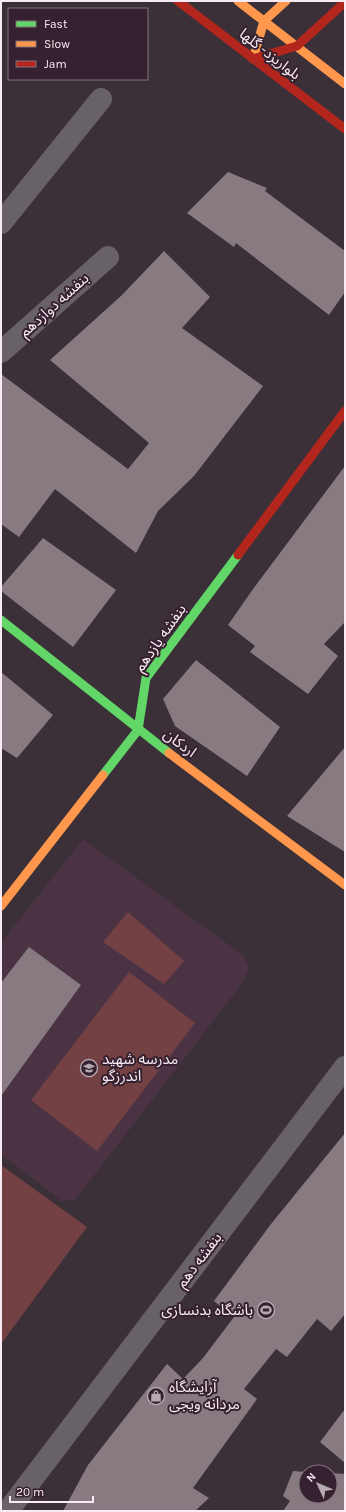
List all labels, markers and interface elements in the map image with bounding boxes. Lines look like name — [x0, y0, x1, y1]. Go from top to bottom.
legend — [8, 8, 148, 80]
text: Fast — [44, 17, 68, 31]
street label: بلواریزد- گلها — [236, 24, 304, 84]
text: Slow — [44, 37, 70, 51]
text: Jam — [44, 57, 67, 71]
street label: بنفشه دوازدهم — [16, 269, 94, 342]
street label: بنفشه یازدهم — [130, 601, 191, 676]
street label: اردکان — [160, 725, 200, 761]
place label: مدرسه شهید اندرزگو — [102, 1050, 178, 1085]
school or university icon: مدرسه شهید اندرزگو — [79, 1058, 99, 1078]
street label: بنفشه دهم — [172, 1229, 227, 1292]
sports icon: باشگاه بدنسازی — [256, 1300, 276, 1320]
place label: باشگاه بدنسازی — [161, 1301, 253, 1319]
place label: آرایشگاه مردانه ویجی — [169, 1378, 240, 1413]
shop icon: آرایشگاه مردانه ویجی — [146, 1386, 166, 1406]
north arrow — [298, 1464, 338, 1504]
text: N — [304, 1470, 319, 1485]
scale bar — [10, 1478, 93, 1504]
text: 20 m — [16, 1485, 44, 1499]

